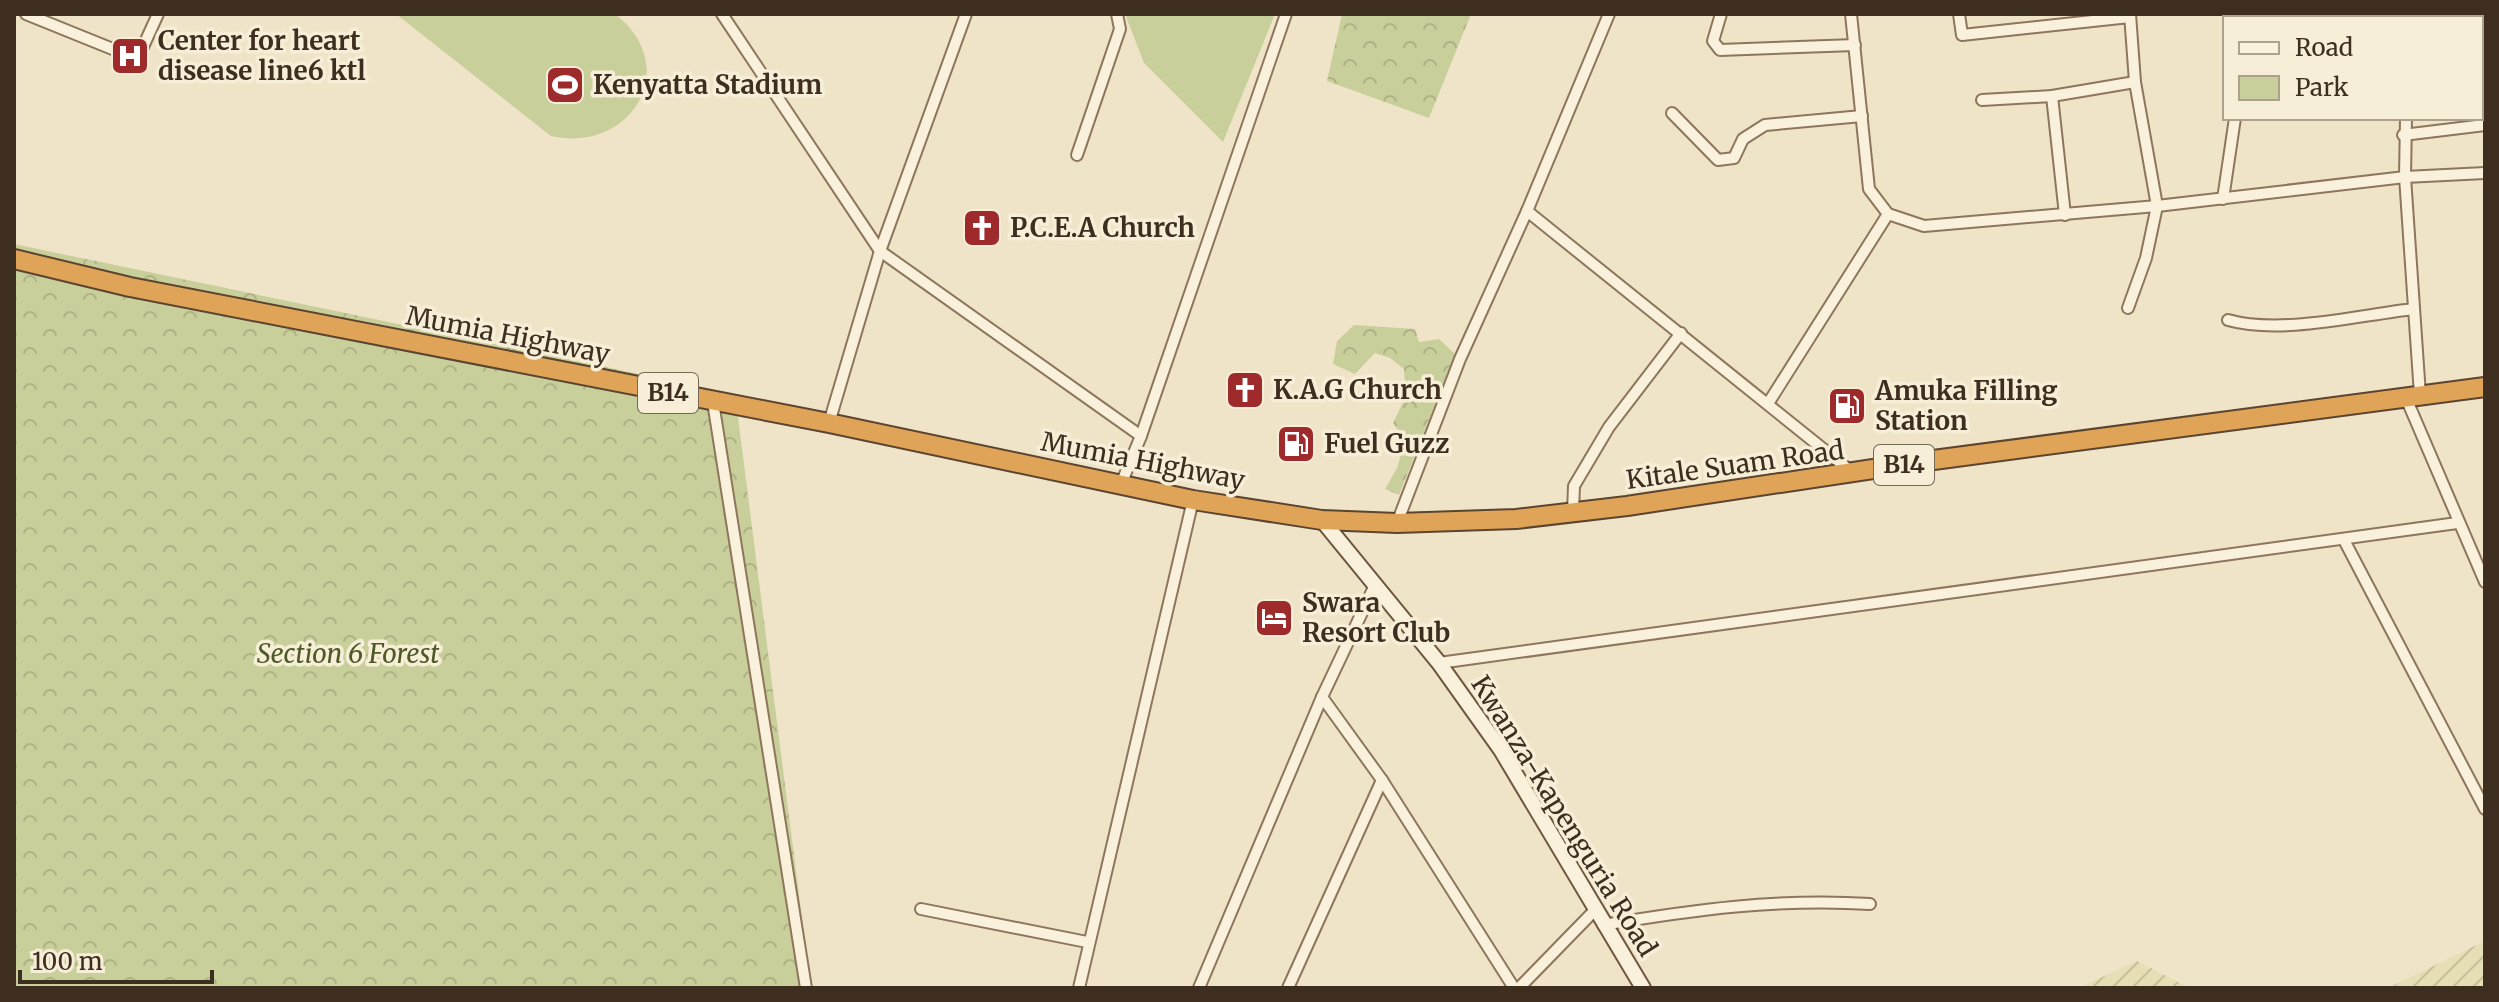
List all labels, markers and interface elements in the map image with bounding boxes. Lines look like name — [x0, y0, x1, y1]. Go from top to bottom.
legend — [2223, 16, 2483, 120]
place label: Center for heart disease line6 ktl — [158, 24, 366, 87]
text: Road — [2295, 32, 2353, 63]
hospital icon: Center for heart disease line6 ktl — [109, 35, 151, 77]
sports icon: Kenyatta Stadium — [544, 64, 586, 106]
place label: Kenyatta Stadium — [593, 68, 822, 101]
text: Park — [2295, 72, 2349, 103]
church icon: P.C.E.A Church — [961, 207, 1003, 249]
place label: P.C.E.A Church — [1010, 211, 1195, 244]
street label: Mumia Highway — [403, 299, 614, 371]
church icon: K.A.G Church — [1224, 369, 1266, 411]
road number: B14 — [638, 373, 698, 413]
place label: K.A.G Church — [1273, 373, 1442, 406]
place label: Amuka Filling Station — [1874, 374, 2057, 437]
fuel station icon: Amuka Filling Station — [1826, 385, 1868, 427]
fuel station icon: Fuel Guzz — [1275, 423, 1317, 465]
street label: Mumia Highway — [1038, 425, 1249, 497]
place label: Fuel Guzz — [1324, 427, 1449, 460]
street label: Kitale Suam Road — [1624, 433, 1846, 496]
road number: B14 — [1874, 445, 1934, 485]
place label: Swara Resort Club — [1302, 586, 1450, 649]
hotel icon: Swara Resort Club — [1253, 597, 1295, 639]
park label: Section 6 Forest — [257, 637, 440, 670]
street label: Kwanza-Kapenguria Road — [1464, 669, 1665, 963]
scale bar — [20, 934, 212, 984]
text: 100 m — [32, 946, 103, 977]

